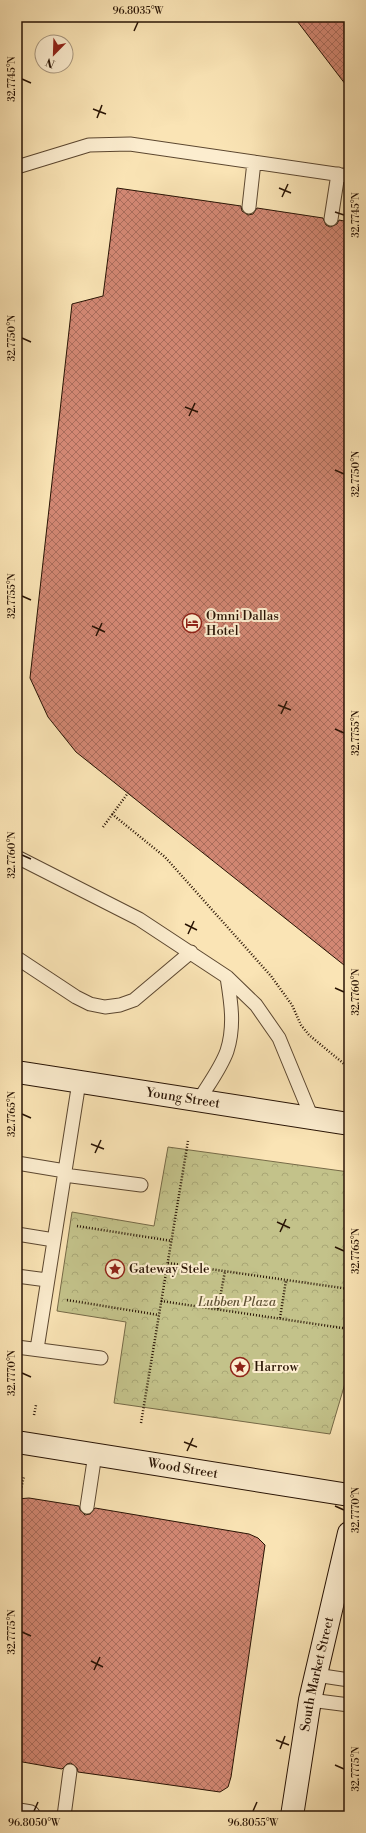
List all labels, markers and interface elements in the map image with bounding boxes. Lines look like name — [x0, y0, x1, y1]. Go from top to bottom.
text: 96.8035°W — [113, 5, 164, 17]
north arrow — [34, 34, 74, 74]
text: N — [43, 54, 57, 70]
text: 32.7745°N — [6, 56, 18, 102]
text: 32.7745°N — [350, 192, 362, 238]
text: 32.7750°N — [6, 314, 18, 361]
text: 32.7750°N — [350, 450, 362, 497]
text: 32.7755°N — [6, 573, 18, 619]
place label: Omni Dallas Hotel — [206, 608, 279, 639]
hotel icon: Omni Dallas Hotel — [181, 612, 203, 634]
text: 32.7755°N — [350, 710, 362, 756]
text: 32.7760°N — [6, 831, 18, 879]
text: 32.7760°N — [350, 968, 362, 1016]
street label: Young Street — [144, 1084, 222, 1112]
text: 32.7765°N — [6, 1091, 18, 1137]
text: 32.7765°N — [350, 1228, 362, 1274]
place icon: Gateway Stele — [104, 1258, 126, 1280]
place label: Gateway Stele — [129, 1261, 210, 1277]
park label: Lubben Plaza — [197, 1294, 277, 1310]
text: 32.7770°N — [6, 1349, 18, 1396]
place icon: Harrow — [229, 1356, 251, 1378]
place label: Harrow — [254, 1359, 299, 1375]
street label: Wood Street — [146, 1455, 220, 1482]
text: 32.7770°N — [350, 1486, 362, 1533]
text: 32.7775°N — [6, 1609, 18, 1654]
street label: South Market Street — [297, 1615, 337, 1733]
text: 32.7775°N — [350, 1746, 362, 1791]
text: 96.8050°W — [8, 1817, 61, 1829]
text: 96.8055°W — [228, 1817, 279, 1829]

